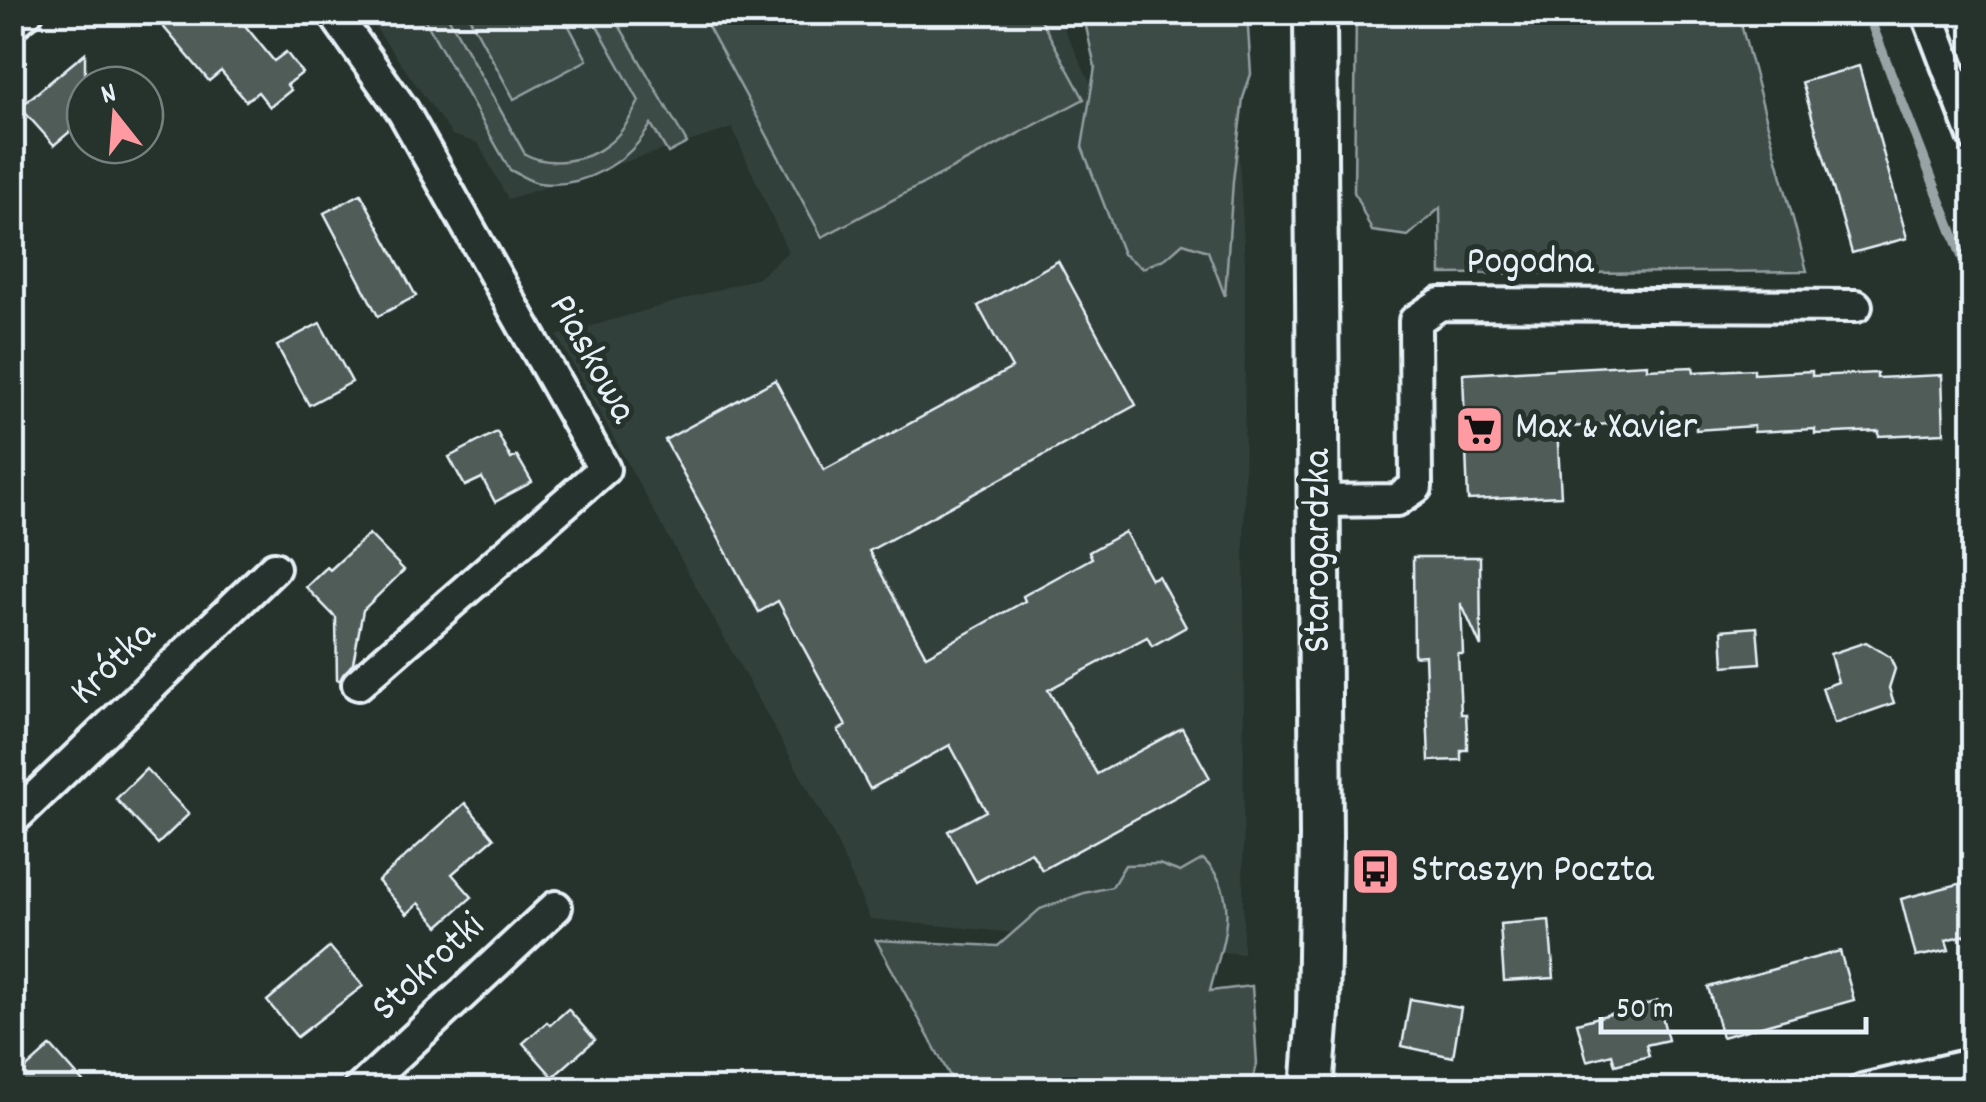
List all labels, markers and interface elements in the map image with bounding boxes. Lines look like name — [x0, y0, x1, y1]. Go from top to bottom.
north arrow — [65, 65, 165, 165]
text: N — [97, 75, 122, 117]
street label: Pogodna — [1466, 236, 1595, 293]
street label: Piaskowa — [531, 285, 649, 436]
place label: Max & Xavier — [1515, 401, 1697, 458]
supermarket icon: Max & Xavier — [1454, 403, 1506, 455]
street label: Starogardzka — [1292, 448, 1349, 653]
street label: Krótka — [59, 609, 172, 721]
place label: Straszyn Poczta — [1411, 844, 1655, 901]
bus stop icon: Straszyn Poczta — [1350, 846, 1402, 898]
street label: Stokrotki — [360, 901, 500, 1037]
scale bar — [1601, 972, 1866, 1034]
text: 50 m — [1616, 990, 1674, 1033]

